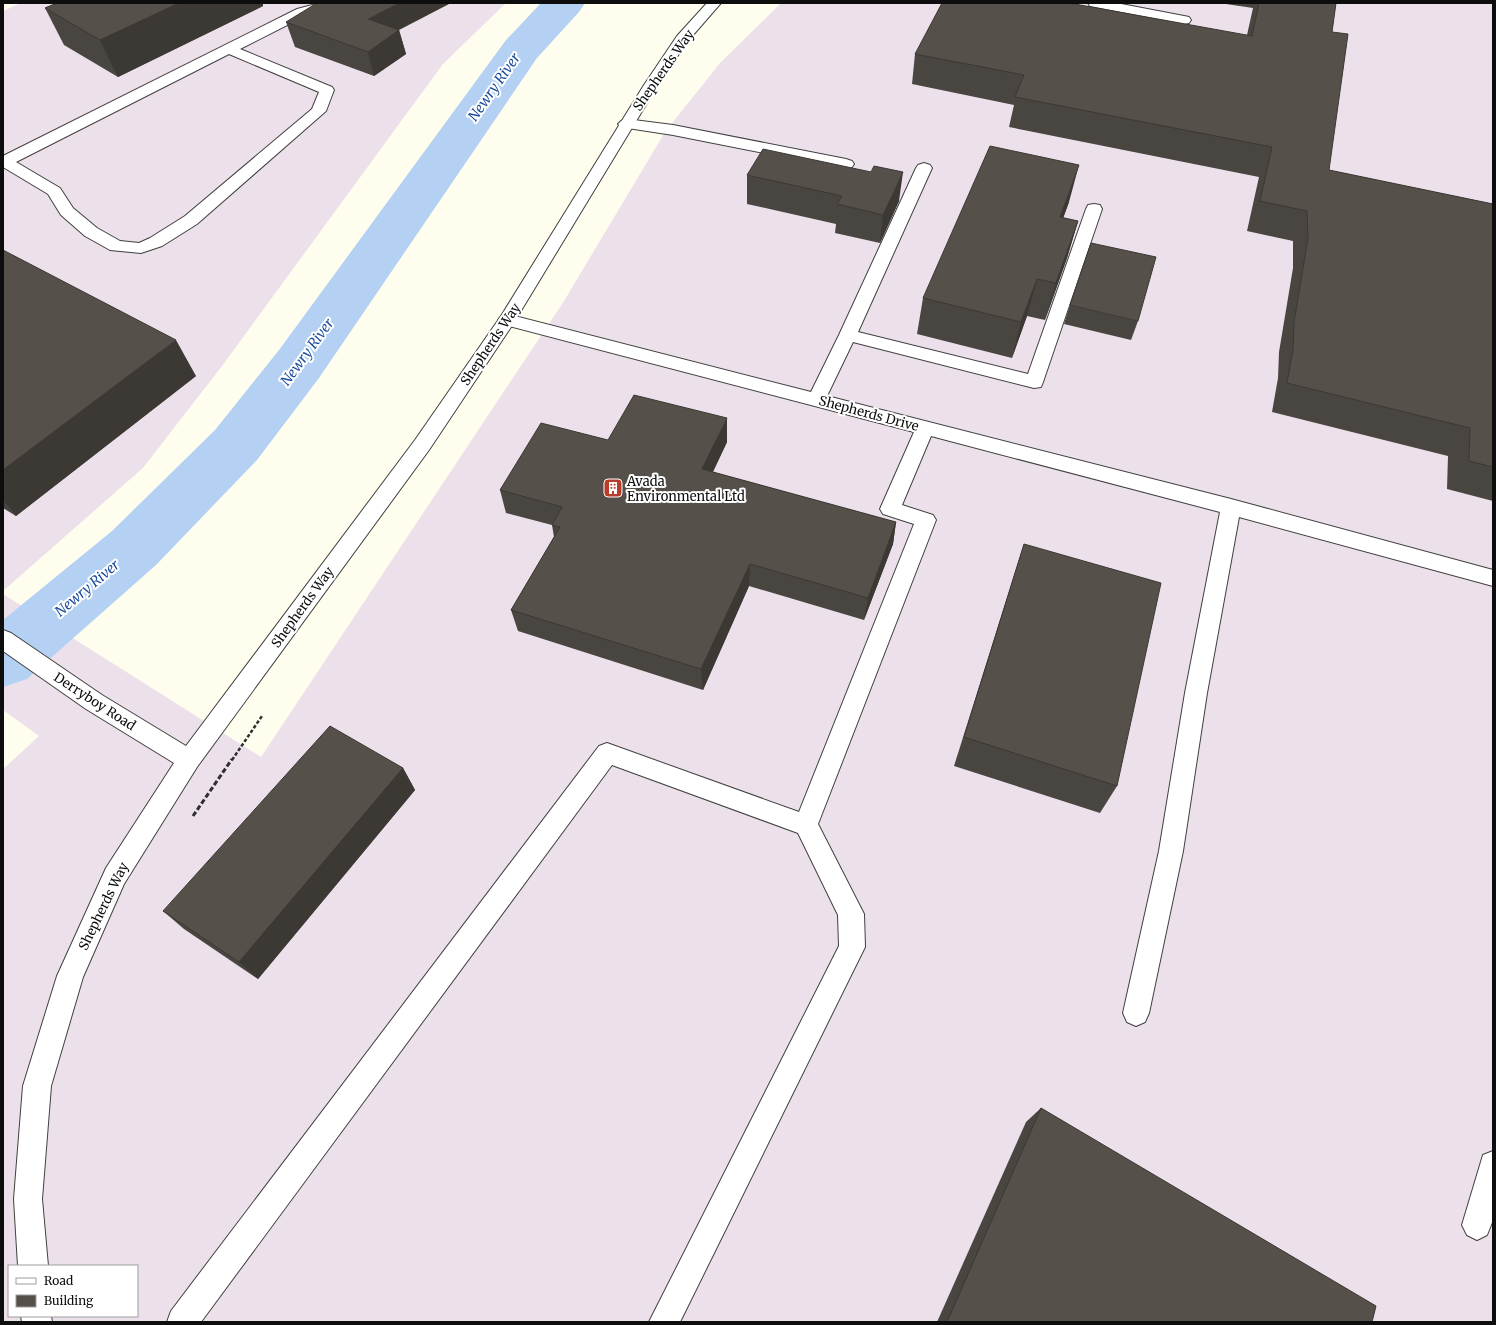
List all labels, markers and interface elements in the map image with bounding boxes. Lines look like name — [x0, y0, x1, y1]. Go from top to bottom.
street label: Shepherds Way — [629, 26, 698, 114]
water label: Newry River — [464, 49, 524, 124]
street label: Shepherds Way — [457, 300, 524, 389]
water label: Newry River — [277, 315, 338, 389]
street label: Shepherds Drive — [817, 392, 921, 435]
place label: Avada Environmental Ltd — [626, 473, 745, 505]
building icon: Avada Environmental Ltd — [602, 477, 624, 499]
water label: Newry River — [51, 556, 123, 620]
street label: Shepherds Way — [267, 563, 338, 651]
street label: Derryboy Road — [51, 669, 139, 734]
street label: Shepherds Way — [75, 859, 132, 953]
legend — [8, 1265, 138, 1317]
text: Road — [44, 1273, 73, 1288]
text: Building — [44, 1293, 94, 1308]

